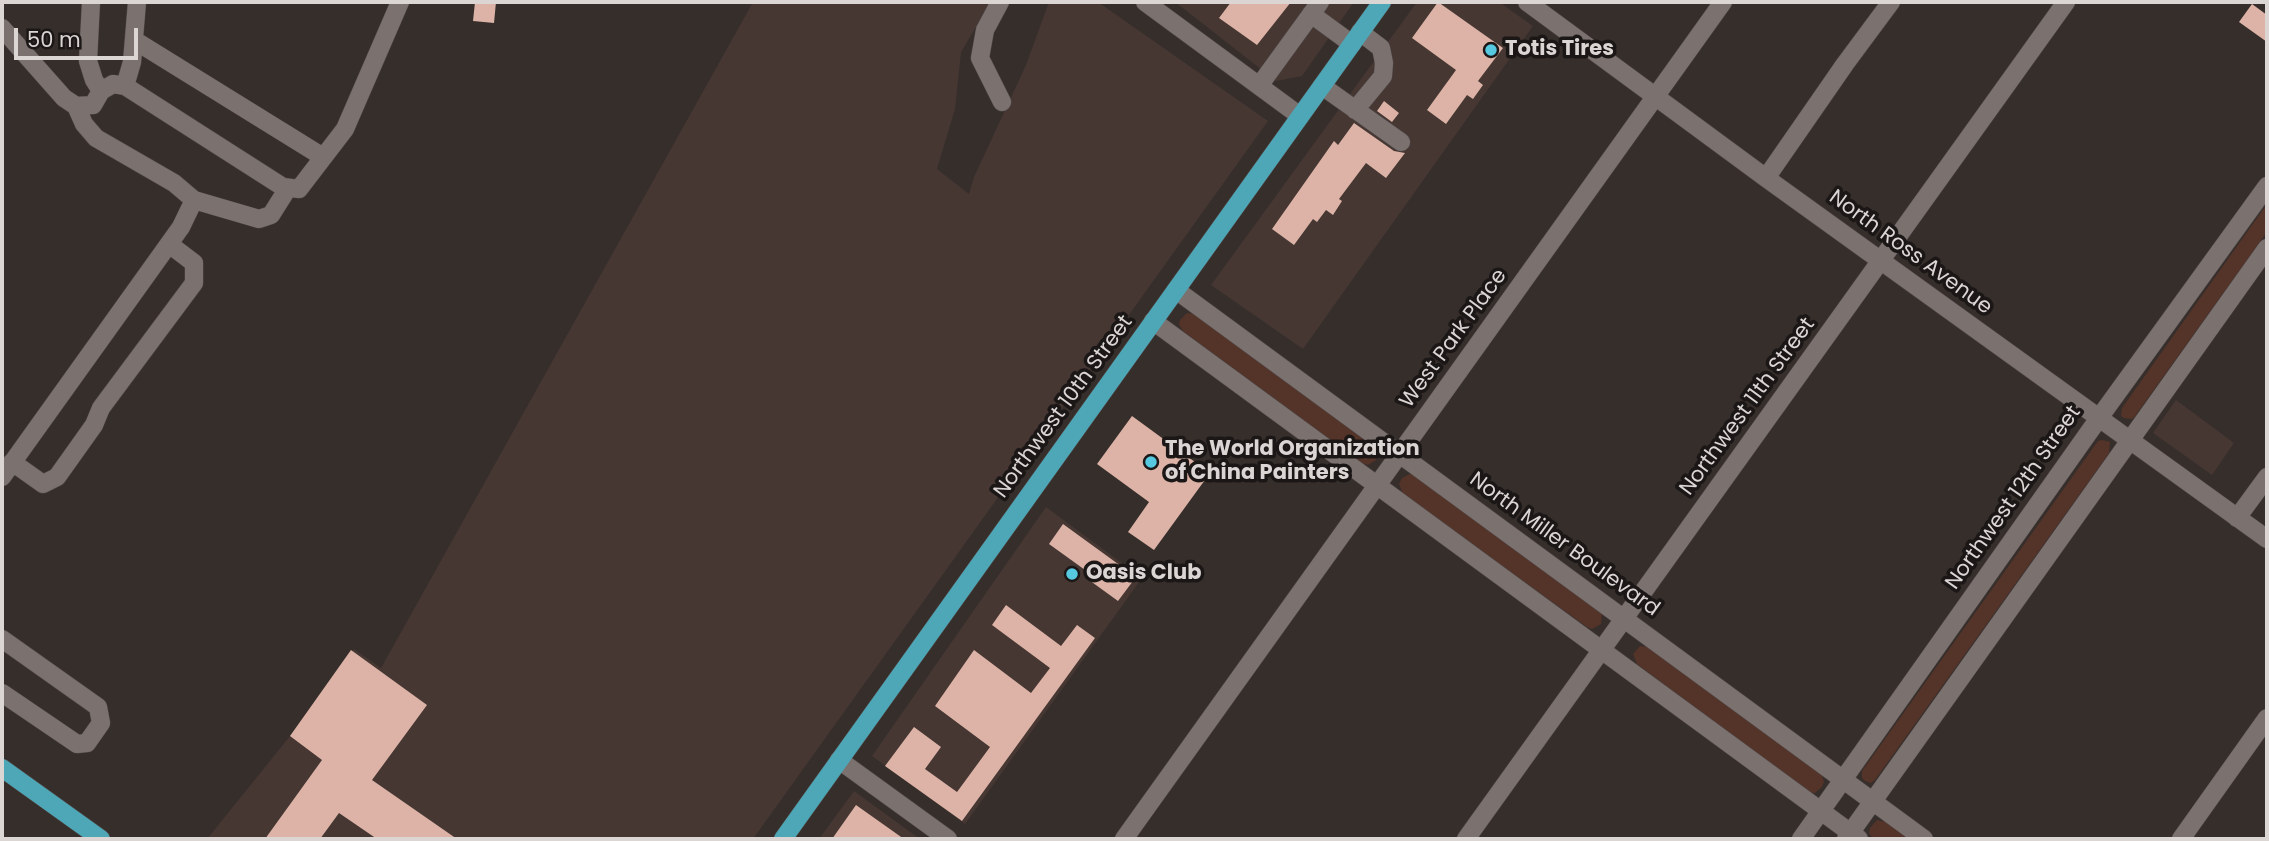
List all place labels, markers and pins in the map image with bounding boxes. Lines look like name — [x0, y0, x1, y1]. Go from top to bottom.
place label: Totis Tires — [1505, 37, 1614, 63]
marker: Totis Tires — [1483, 42, 1499, 58]
place label: The World Organization of China Painters — [1165, 437, 1420, 487]
marker: The World Organization of China Painters — [1143, 454, 1159, 470]
place label: Oasis Club — [1086, 561, 1201, 587]
marker: Oasis Club — [1064, 566, 1080, 582]

